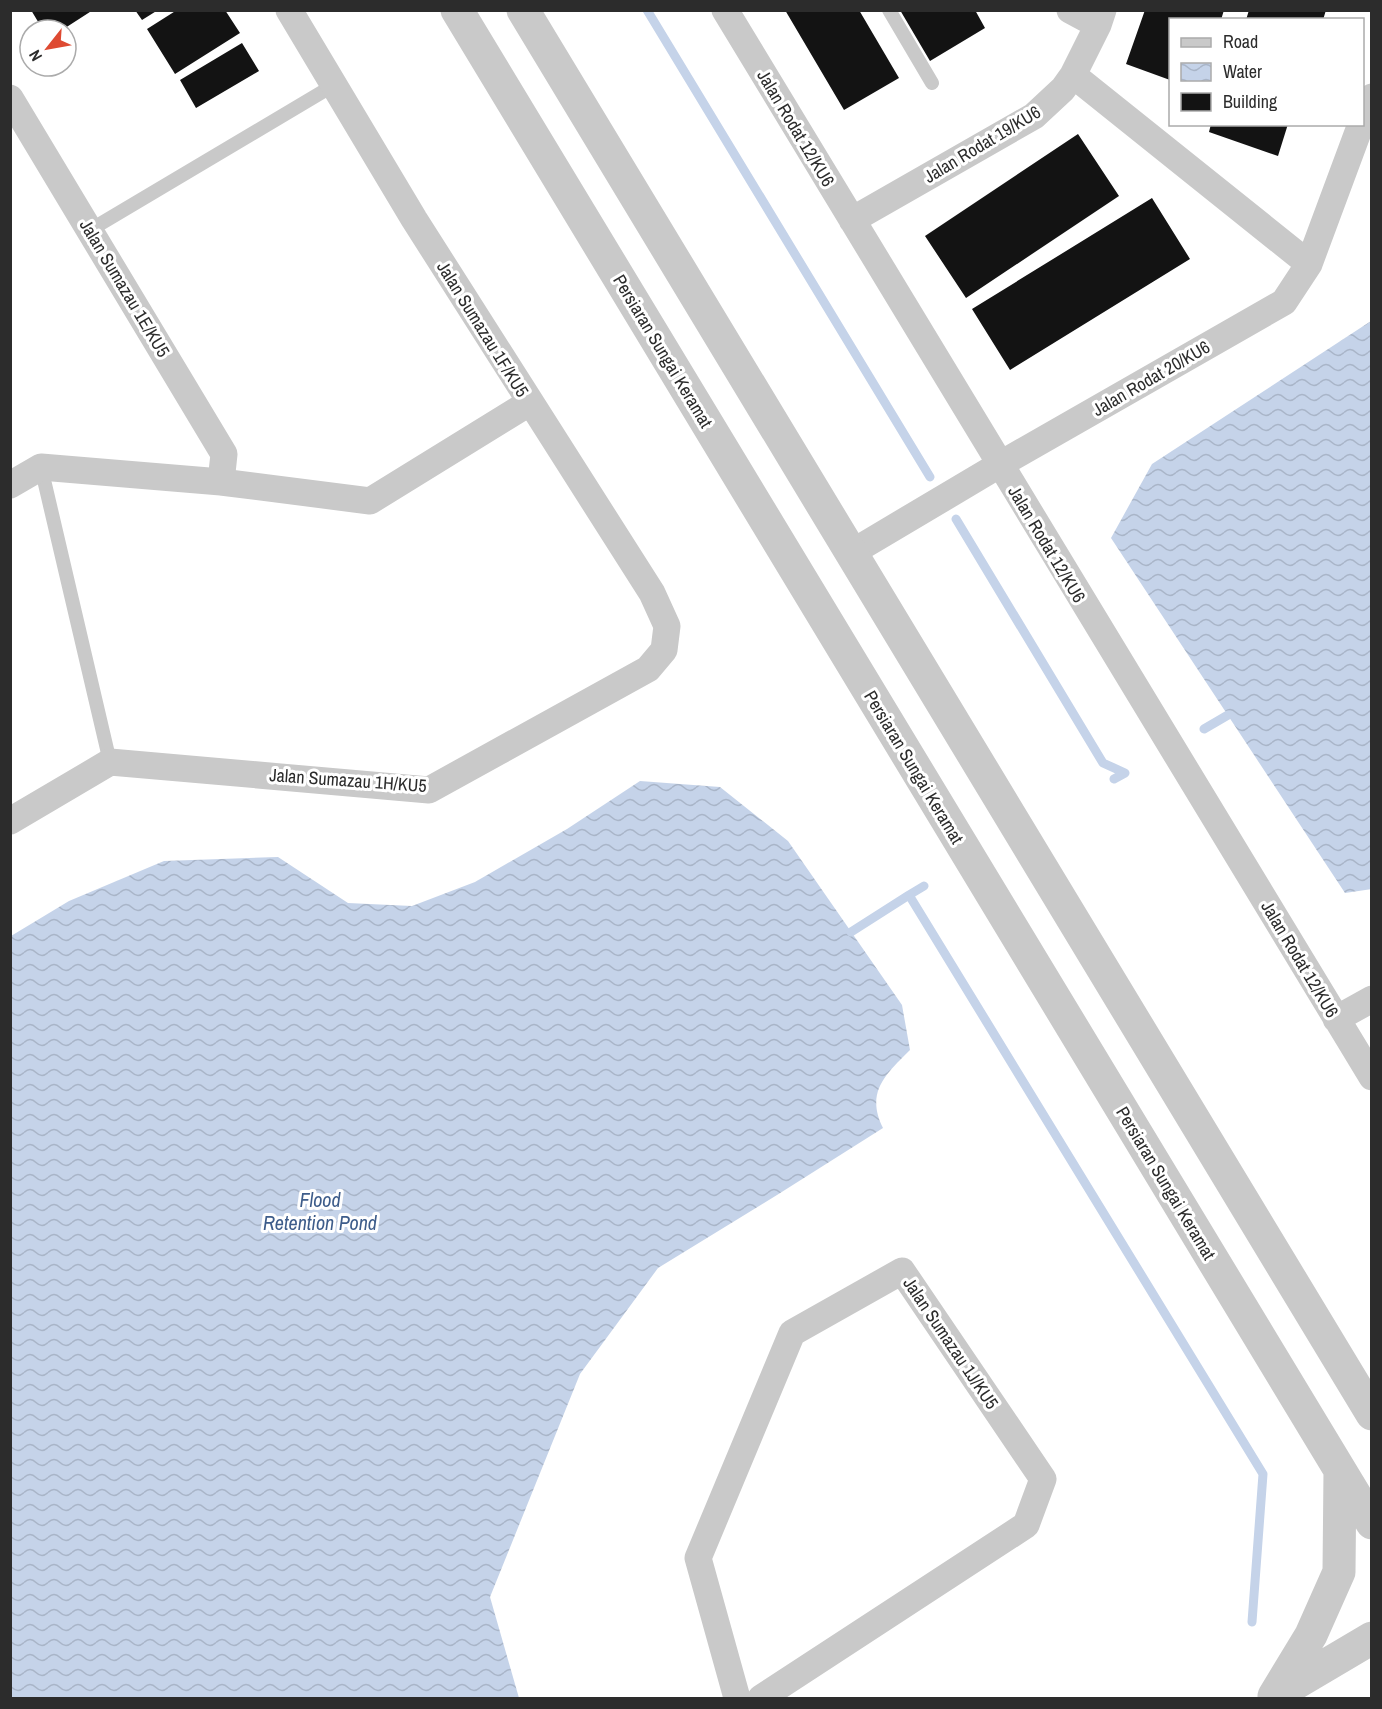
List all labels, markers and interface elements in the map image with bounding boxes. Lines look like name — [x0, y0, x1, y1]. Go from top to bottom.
north arrow — [18, 18, 78, 78]
legend — [1169, 18, 1364, 126]
text: Road — [1223, 29, 1258, 54]
text: N — [23, 46, 47, 65]
text: Water — [1223, 59, 1262, 84]
street label: Jalan Rodat 12/KU6 — [751, 65, 841, 191]
text: Building — [1223, 89, 1278, 114]
street label: Jalan Rodat 19/KU6 — [919, 99, 1045, 189]
street label: Jalan Sumazau 1E/KU5 — [74, 214, 176, 362]
street label: Jalan Sumazau 1F/KU5 — [431, 256, 535, 402]
street label: Persiaran Sungai Keramat — [607, 270, 719, 432]
street label: Jalan Rodat 20/KU6 — [1088, 334, 1214, 422]
street label: Jalan Rodat 12/KU6 — [1002, 481, 1092, 607]
street label: Persiaran Sungai Keramat — [858, 686, 970, 848]
street label: Jalan Sumazau 1H/KU5 — [269, 762, 427, 798]
street label: Jalan Rodat 12/KU6 — [1255, 896, 1345, 1022]
street label: Persiaran Sungai Keramat — [1110, 1102, 1222, 1264]
water label: Flood Retention Pond — [263, 1186, 378, 1236]
street label: Jalan Sumazau 1J/KU5 — [898, 1272, 1004, 1414]

